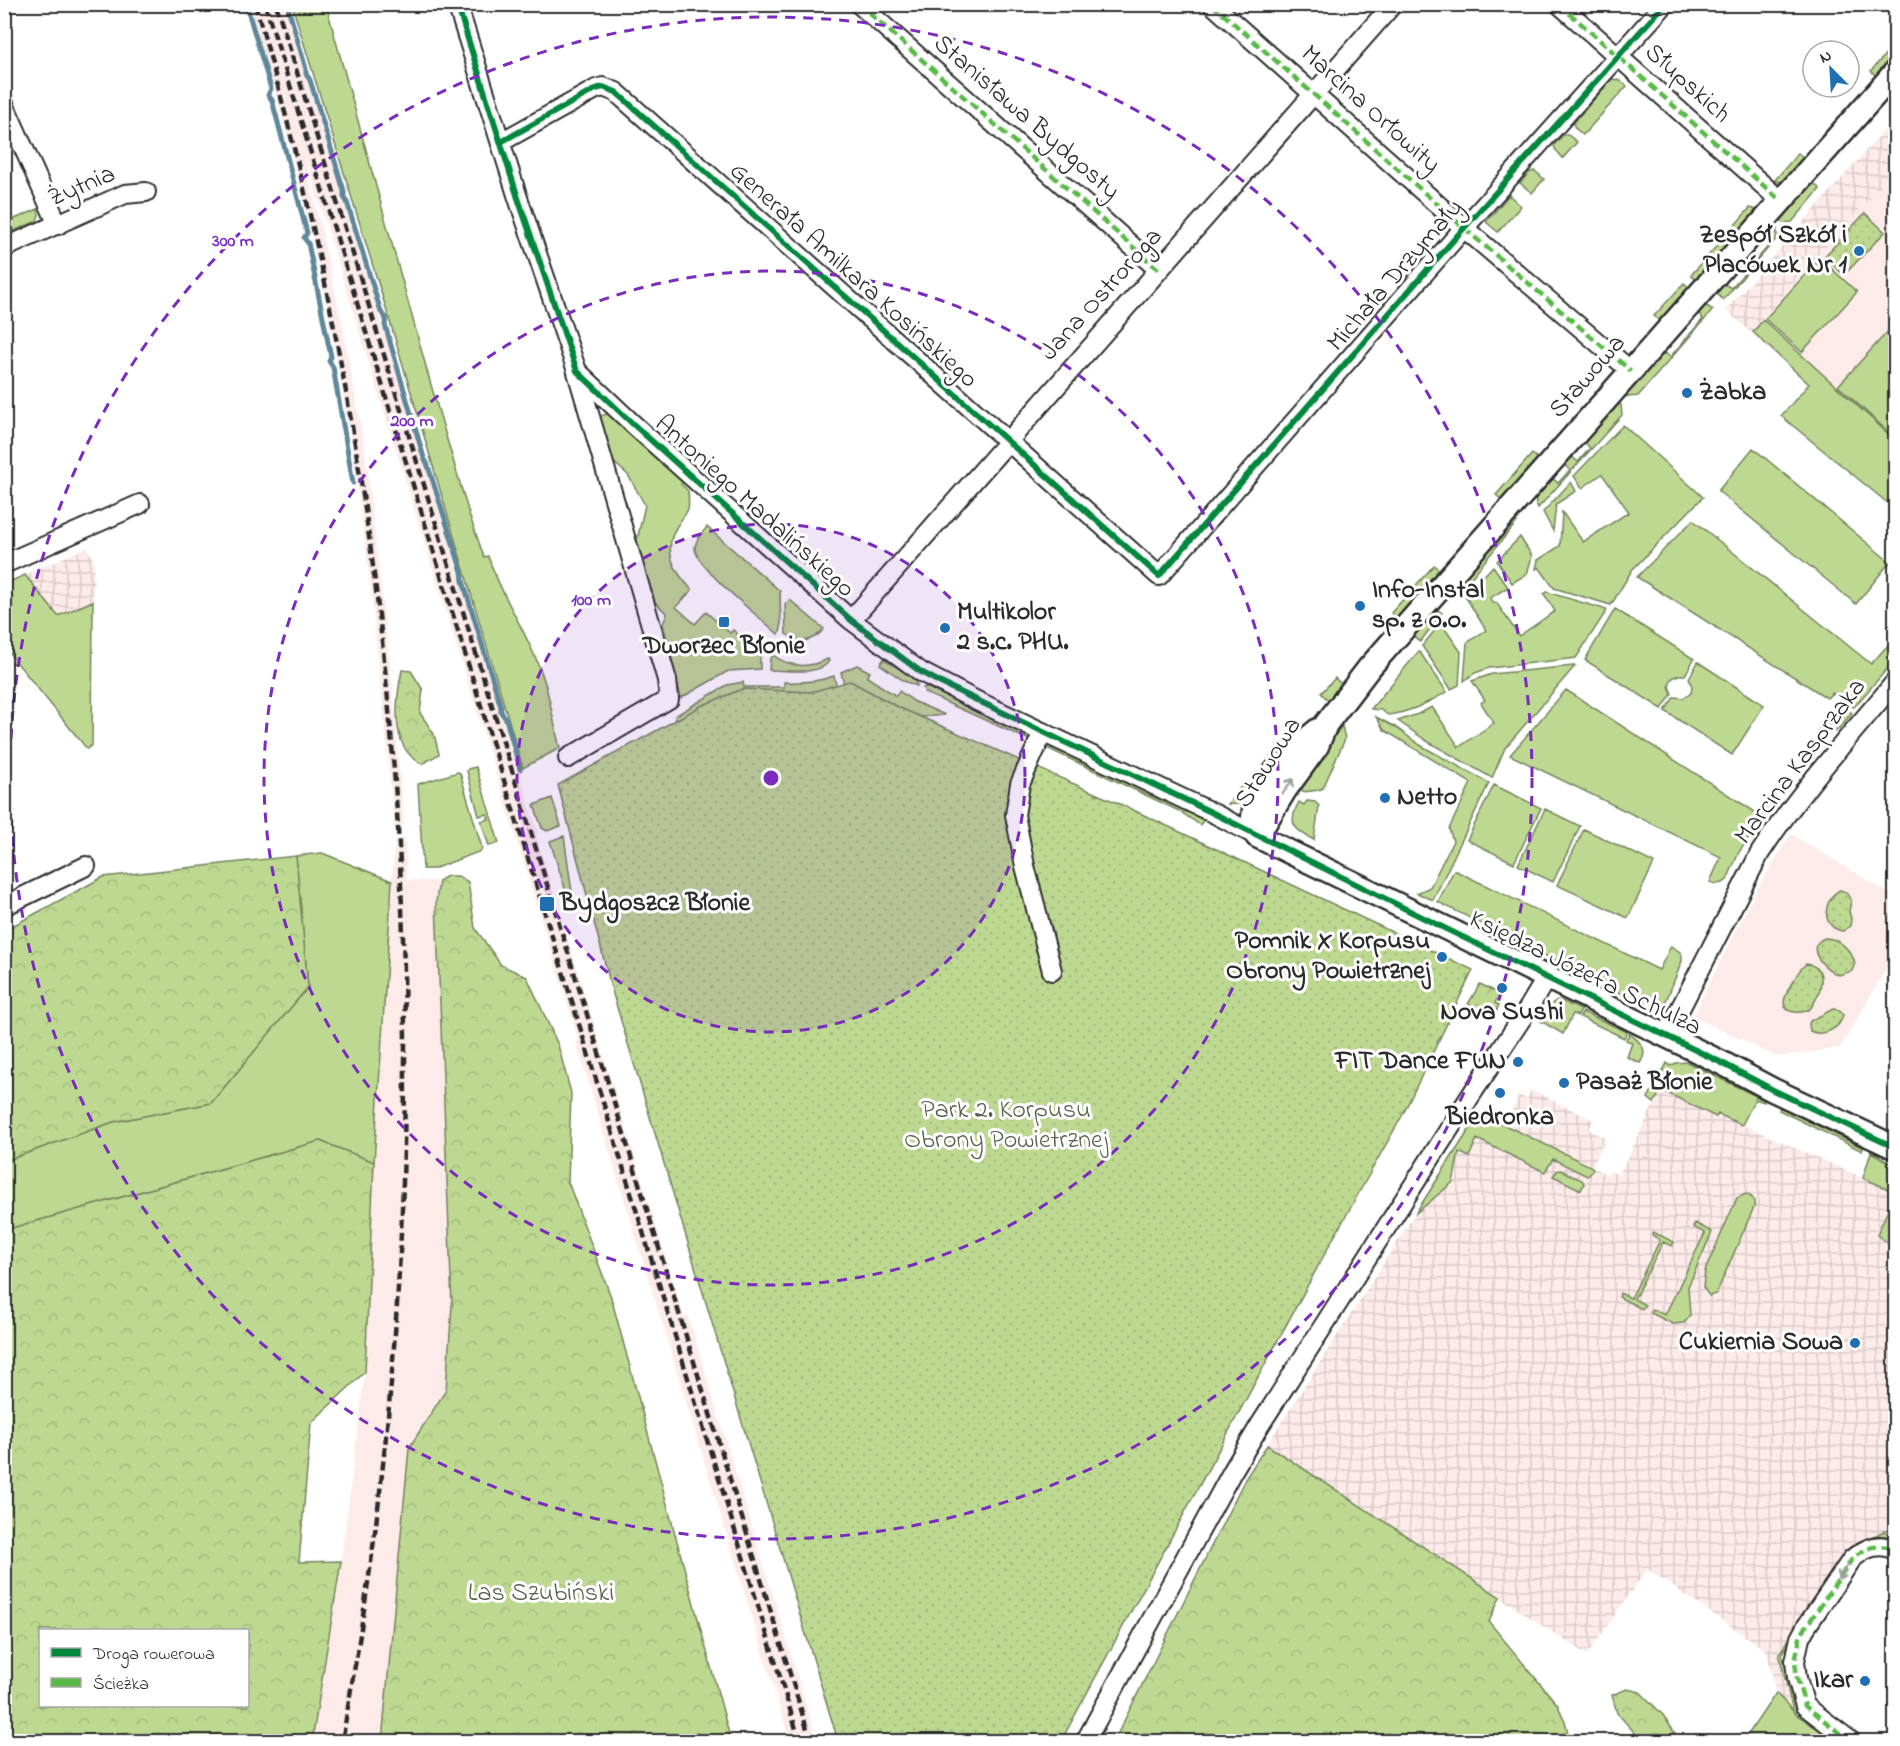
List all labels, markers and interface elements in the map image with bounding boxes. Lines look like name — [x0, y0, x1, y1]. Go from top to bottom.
street label: Stanisława Bydgosty — [924, 26, 1128, 210]
street label: Słupskich — [1635, 35, 1739, 133]
street label: Marcina Orłowity — [1292, 37, 1448, 183]
north arrow — [1801, 39, 1861, 99]
text: N — [1816, 44, 1836, 70]
street label: Generała Amilkara Kosińskiego — [720, 154, 986, 398]
street label: Żytnia — [43, 156, 121, 218]
street label: Michała Drzymały — [1319, 191, 1473, 361]
place label: Zespół Szkół i Placówek Nr 1 — [1699, 217, 1848, 285]
street label: Jana Ostroroga — [1032, 220, 1172, 370]
text: 300 m — [211, 229, 254, 255]
marker: Zespół Szkół i Placówek Nr 1 — [1852, 244, 1866, 258]
street label: Stawowa — [1541, 326, 1635, 428]
place label: Żabka — [1699, 374, 1766, 412]
marker: Żabka — [1680, 386, 1694, 400]
street label: Antoniego Madalińskiego — [645, 406, 863, 608]
text: 200 m — [390, 409, 434, 435]
place label: Info-Instal sp. z o.o. — [1372, 572, 1484, 640]
text: 100 m — [571, 588, 611, 614]
place label: Multikolor 2 s.c. PHU. — [956, 594, 1069, 662]
marker: Info-Instal sp. z o.o. — [1353, 599, 1367, 613]
marker: Dworzec Błonie — [717, 615, 731, 629]
marker: Multikolor 2 s.c. PHU. — [938, 621, 952, 635]
place label: Dworzec Błonie — [642, 628, 807, 666]
street label: Marcina Kasprzaka — [1726, 671, 1876, 853]
street label: Stawowa — [1226, 710, 1312, 816]
centre of rings — [761, 768, 781, 788]
one-way arrow — [1282, 779, 1294, 795]
place label: Netto — [1397, 779, 1457, 817]
marker: Netto — [1378, 791, 1392, 805]
place label: Bydgoszcz Błonie — [559, 885, 751, 924]
marker: Bydgoszcz Błonie — [538, 895, 556, 913]
street label: Księdza Józefa Schulza — [1462, 901, 1708, 1047]
place label: Pomnik X Korpusu Obrony Powietrznej — [1226, 923, 1432, 991]
marker: Pomnik X Korpusu Obrony Powietrznej — [1435, 950, 1449, 964]
marker: Nova Sushi — [1495, 981, 1509, 995]
place label: Nova Sushi — [1440, 994, 1564, 1032]
place label: FIT Dance FUN — [1333, 1043, 1506, 1081]
marker: FIT Dance FUN — [1511, 1055, 1525, 1069]
place label: Pasaż Błonie — [1576, 1064, 1714, 1102]
marker: Pasaż Błonie — [1557, 1076, 1571, 1090]
marker: Biedronka — [1493, 1086, 1507, 1100]
park label: Park 2. Korpusu Obrony Powietrznej — [904, 1092, 1109, 1160]
place label: Biedronka — [1445, 1099, 1554, 1137]
place label: Cukiernia Sowa — [1679, 1324, 1843, 1362]
marker: Cukiernia Sowa — [1848, 1336, 1862, 1350]
one-way arrow — [1836, 1564, 1849, 1581]
park label: Las Szubiński — [468, 1575, 614, 1613]
legend — [39, 1629, 249, 1707]
text: Droga rowerowa — [92, 1642, 215, 1669]
place label: Ikar — [1813, 1662, 1854, 1700]
text: Ścieżka — [93, 1672, 149, 1698]
marker: Ikar — [1858, 1674, 1872, 1688]

